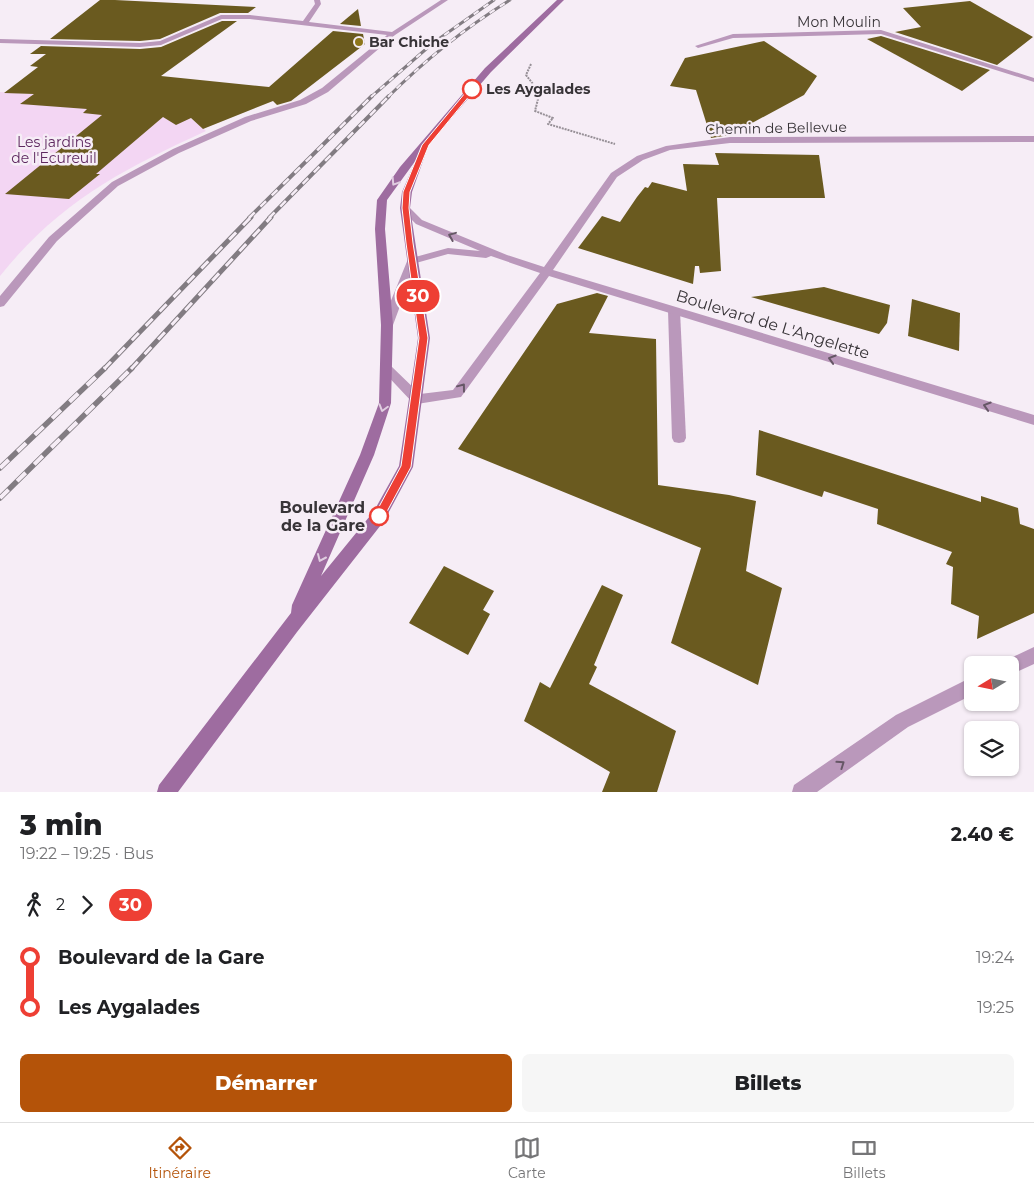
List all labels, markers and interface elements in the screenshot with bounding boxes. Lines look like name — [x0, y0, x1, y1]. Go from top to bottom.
street label: Mon Moulin — [797, 13, 881, 31]
place label: Bar Chiche — [369, 33, 449, 51]
marker: Bar Chiche — [353, 36, 365, 48]
marker: Les Aygalades — [462, 79, 482, 99]
place label: Les Aygalades — [486, 80, 591, 98]
street label: Chemin de Bellevue — [705, 118, 847, 138]
park label: Les jardins de l'Ecureuil — [11, 133, 97, 167]
one-way arrow — [391, 177, 401, 186]
one-way arrow — [448, 232, 457, 242]
line badge: 30 — [396, 280, 440, 312]
text: 30 — [407, 285, 429, 307]
street label: Boulevard de L'Angelette — [674, 286, 872, 363]
one-way arrow — [828, 354, 836, 364]
one-way arrow — [456, 384, 464, 393]
one-way arrow — [984, 401, 992, 411]
one-way arrow — [378, 403, 388, 411]
place label: Boulevard de la Gare — [280, 498, 365, 535]
marker: Boulevard de la Gare — [369, 506, 389, 526]
one-way arrow — [317, 553, 328, 562]
north arrow — [964, 656, 1019, 711]
map controls — [964, 656, 1019, 776]
button: layers — [964, 721, 1019, 776]
one-way arrow — [835, 761, 845, 770]
text: 3 min — [20, 808, 103, 842]
text: 2.40 € — [951, 823, 1014, 846]
text: 19:22 – 19:25 · Bus — [20, 844, 154, 863]
icon: walk — [20, 891, 48, 919]
icon: forward — [73, 891, 101, 919]
text: 30 — [119, 894, 142, 916]
text: 2 — [56, 895, 65, 914]
text: Boulevard de la Gare — [58, 946, 265, 969]
text: 19:24 — [976, 948, 1014, 967]
text: Les Aygalades — [58, 996, 200, 1019]
text: 19:25 — [977, 998, 1014, 1017]
button: Démarrer — [20, 1054, 512, 1112]
button: Billets — [522, 1054, 1014, 1112]
tab: Itinéraire — [148, 1134, 211, 1182]
tab: Carte — [508, 1134, 546, 1182]
tab: Billets — [843, 1134, 886, 1182]

